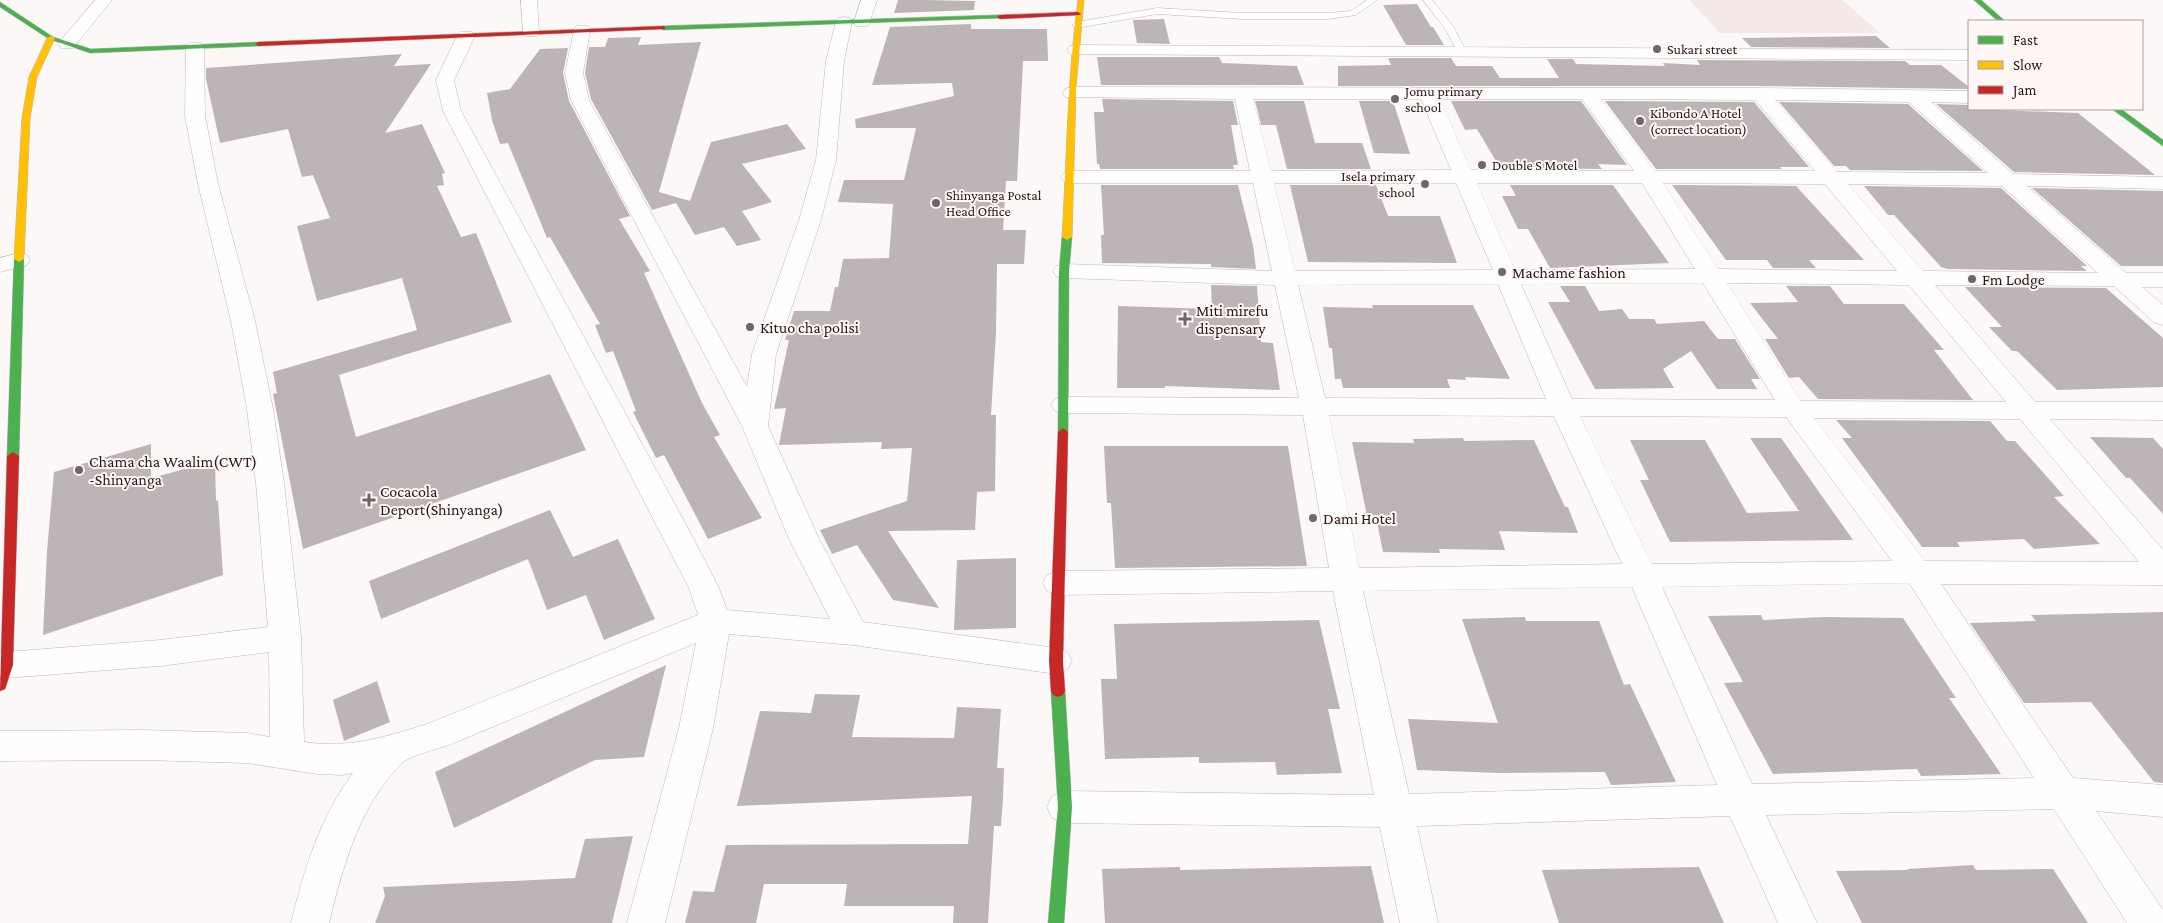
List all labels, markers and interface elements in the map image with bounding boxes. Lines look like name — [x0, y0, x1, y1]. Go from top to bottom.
legend — [1968, 20, 2143, 110]
text: Fast — [2013, 32, 2039, 48]
place label: Sukari street — [1667, 41, 1737, 57]
marker: Sukari street — [1651, 43, 1663, 55]
text: Slow — [2013, 57, 2043, 73]
text: Jam — [2011, 82, 2036, 99]
place label: Jomu primary school — [1403, 83, 1483, 115]
marker: Jomu primary school — [1389, 93, 1401, 105]
place label: Kibondo A Hotel (correct location) — [1650, 105, 1747, 138]
marker: Kibondo A Hotel (correct location) — [1634, 115, 1646, 127]
place label: Double S Motel — [1492, 157, 1578, 173]
marker: Double S Motel — [1476, 159, 1488, 171]
place label: Isela primary school — [1341, 168, 1416, 200]
marker: Isela primary school — [1419, 178, 1431, 190]
place label: Shinyanga Postal Head Office — [946, 187, 1042, 219]
marker: Shinyanga Postal Head Office — [930, 197, 942, 209]
place label: Machame fashion — [1512, 264, 1626, 281]
marker: Machame fashion — [1496, 266, 1508, 278]
place label: Fm Lodge — [1982, 271, 2045, 289]
marker: Fm Lodge — [1966, 273, 1978, 285]
place label: Miti mirefu dispensary — [1196, 302, 1269, 338]
marker: Miti mirefu dispensary — [1178, 312, 1192, 326]
place label: Kituo cha polisi — [760, 319, 859, 337]
marker: Kituo cha polisi — [744, 321, 756, 333]
place label: Chama cha Waalim(CWT) -Shinyanga — [89, 453, 257, 489]
marker: Chama cha Waalim(CWT) -Shinyanga — [73, 464, 85, 476]
place label: Cocacola Deport(Shinyanga) — [380, 483, 503, 519]
marker: Cocacola Deport(Shinyanga) — [362, 493, 376, 507]
place label: Dami Hotel — [1323, 510, 1396, 527]
marker: Dami Hotel — [1307, 512, 1319, 524]

